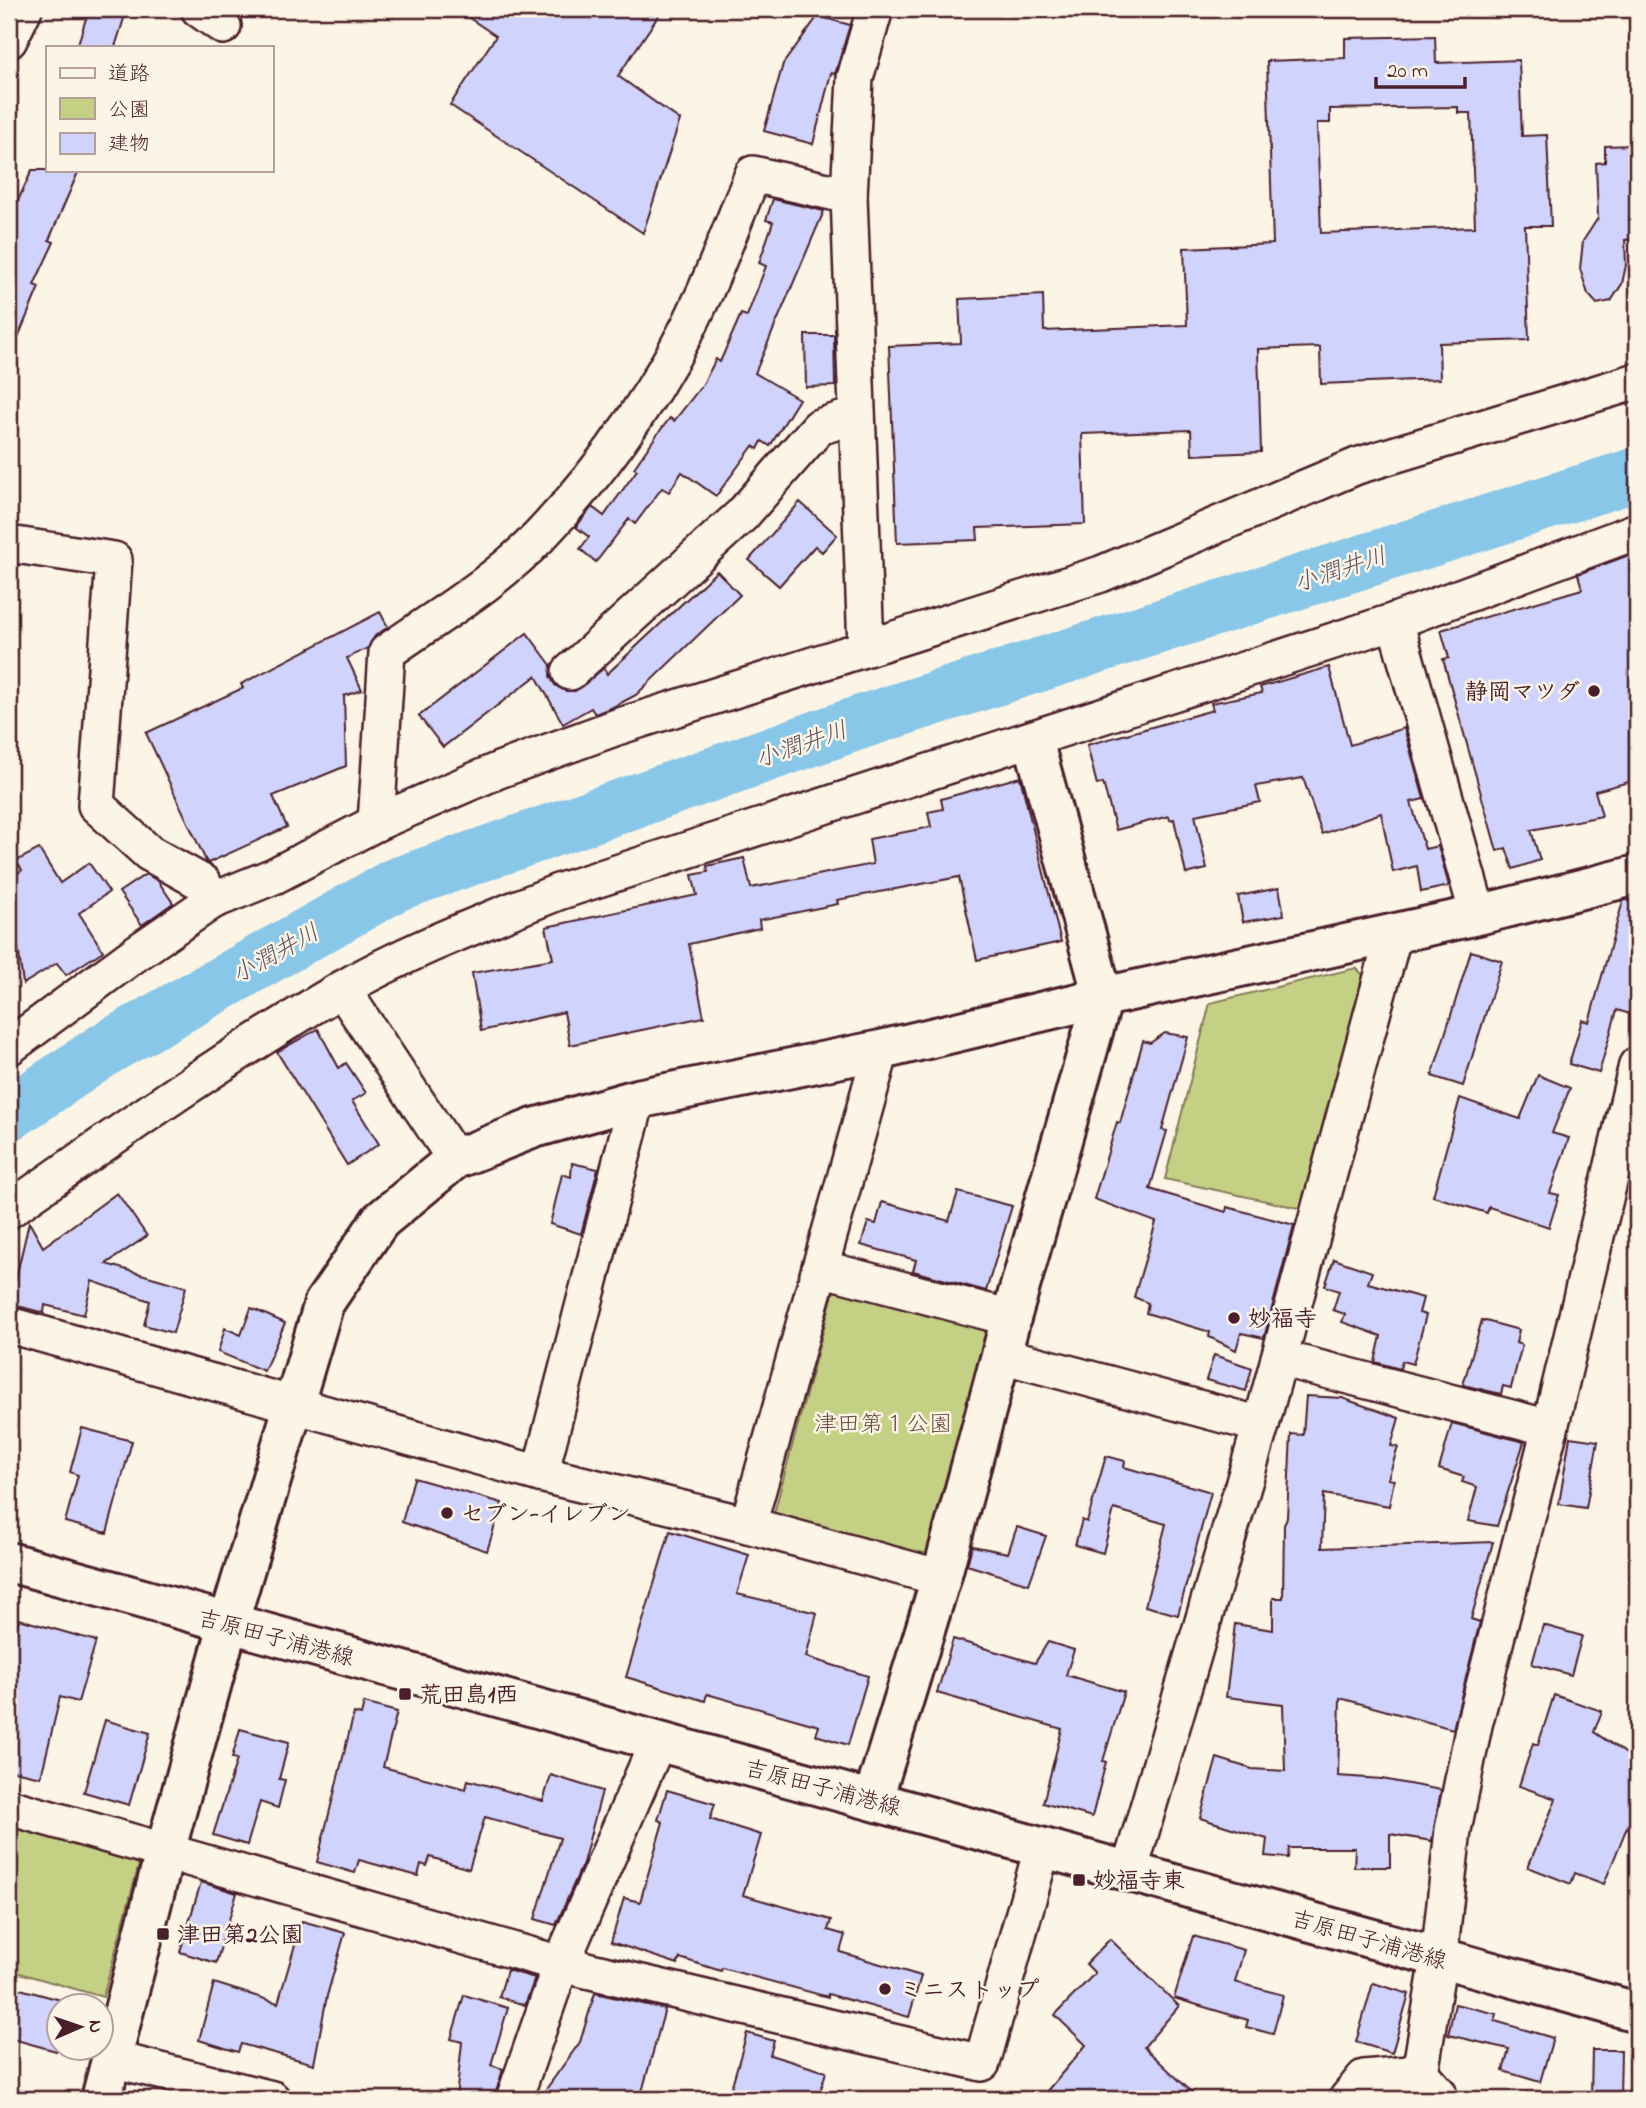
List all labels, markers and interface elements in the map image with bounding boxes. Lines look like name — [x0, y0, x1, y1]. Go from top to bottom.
legend — [46, 46, 273, 172]
scale bar — [1376, 46, 1466, 90]
text: 20 m — [1387, 57, 1428, 87]
text: 道路 — [108, 60, 150, 90]
text: 公園 — [108, 96, 150, 126]
text: 建物 — [108, 130, 150, 160]
water label: 小潤井川 — [1290, 540, 1392, 603]
place label: 静岡マツダ — [1465, 677, 1580, 710]
marker: 静岡マツダ — [1586, 683, 1602, 699]
water label: 小潤井川 — [751, 714, 853, 779]
water label: 小潤井川 — [226, 917, 327, 994]
place label: 妙福寺 — [1248, 1304, 1317, 1337]
marker: 妙福寺 — [1226, 1310, 1242, 1326]
park label: 津田第１公園 — [814, 1409, 952, 1442]
place label: セブン-イレブン — [461, 1499, 631, 1532]
marker: セブン-イレブン — [439, 1505, 455, 1521]
street label: 吉原田子浦港線 — [193, 1603, 357, 1676]
place label: 荒田島1西 — [419, 1680, 518, 1713]
marker: 荒田島1西 — [397, 1686, 413, 1702]
street label: 吉原田子浦港線 — [740, 1753, 904, 1826]
place label: 妙福寺東 — [1093, 1866, 1185, 1899]
marker: 妙福寺東 — [1071, 1872, 1087, 1888]
street label: 吉原田子浦港線 — [1286, 1903, 1450, 1979]
place label: 津田第2公園 — [177, 1920, 303, 1953]
marker: 津田第2公園 — [155, 1926, 171, 1942]
place label: ミニストップ — [899, 1975, 1039, 2008]
marker: ミニストップ — [877, 1981, 893, 1997]
north arrow — [46, 1993, 116, 2062]
text: N — [81, 2020, 108, 2034]

